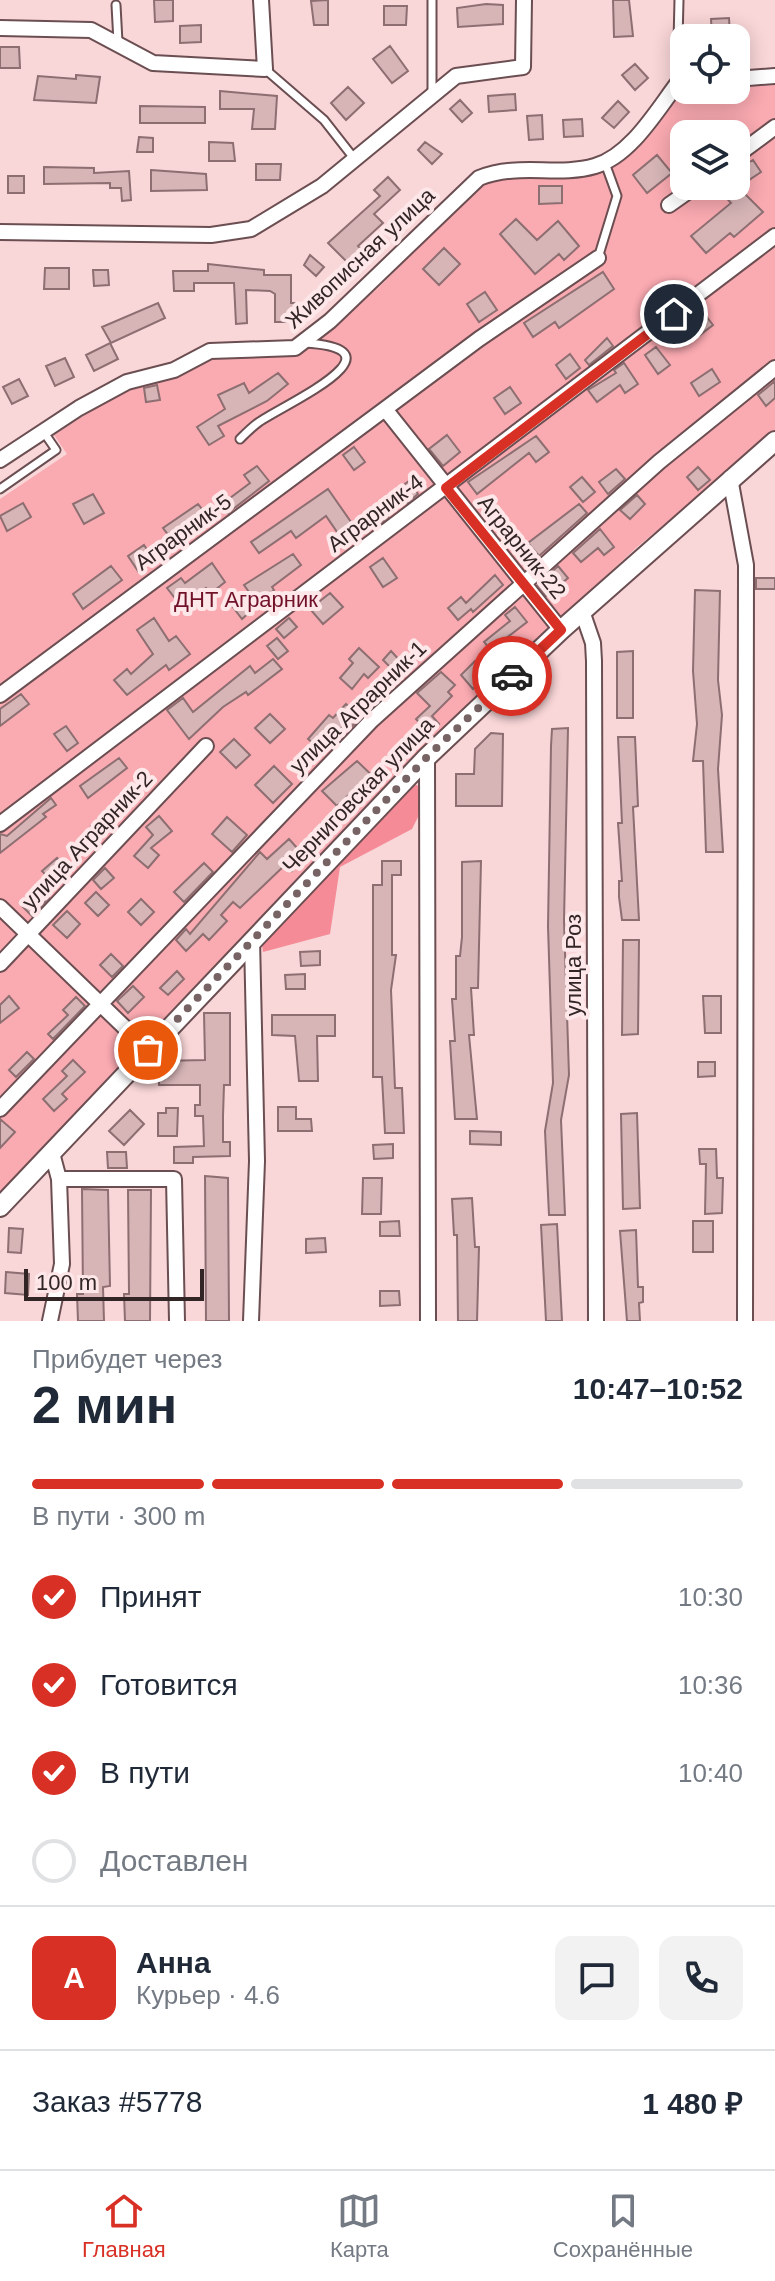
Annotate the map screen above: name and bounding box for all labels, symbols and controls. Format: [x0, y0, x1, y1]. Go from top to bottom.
map controls [670, 24, 750, 200]
button: locate [670, 24, 750, 104]
button: layers [670, 120, 750, 200]
street label: Живописная улица [280, 182, 440, 333]
pin [640, 280, 708, 348]
icon: home [652, 292, 696, 336]
street label: Аграрник-4 [322, 469, 428, 557]
street label: Аграрник-5 [130, 489, 236, 575]
street label: Аграрник-22 [473, 490, 571, 604]
park label: ДНТ Аграрник [174, 587, 318, 612]
street label: улица Аграрник-1 [285, 636, 431, 778]
courier [472, 636, 552, 716]
icon: car [490, 654, 534, 698]
street label: Черниговская улица [277, 711, 439, 878]
street label: улица Аграрник-2 [17, 766, 157, 914]
street label: улица Роз [561, 914, 586, 1016]
pin [114, 1016, 182, 1084]
icon: bag [126, 1028, 170, 1072]
scale bar [24, 1265, 204, 1301]
text: 100 m [36, 1270, 97, 1295]
text: Прибудет через [32, 1344, 222, 1374]
text: 10:47–10:52 [573, 1372, 743, 1405]
text: 2 мин [32, 1376, 177, 1434]
text: В пути · 300 m [32, 1501, 205, 1531]
icon: check [32, 1575, 76, 1619]
text: Принят [100, 1580, 202, 1613]
text: 10:30 [678, 1582, 743, 1612]
icon: check [32, 1663, 76, 1707]
text: Готовится [100, 1668, 238, 1701]
text: 10:36 [678, 1670, 743, 1700]
icon: check [32, 1751, 76, 1795]
text: В пути [100, 1756, 190, 1789]
text: 10:40 [678, 1758, 743, 1788]
text: Доставлен [100, 1844, 248, 1877]
button: chat [555, 1936, 639, 2020]
button: phone [659, 1936, 743, 2020]
text: Анна [136, 1946, 211, 1979]
text: А [63, 1961, 85, 1994]
text: Курьер · 4.6 [136, 1980, 280, 2010]
text: Заказ #5778 [32, 2085, 202, 2118]
text: 1 480 ₽ [642, 2087, 743, 2120]
tab: Главная [82, 2189, 166, 2263]
tab: Карта [330, 2189, 389, 2263]
tab: Сохранённые [553, 2189, 693, 2263]

